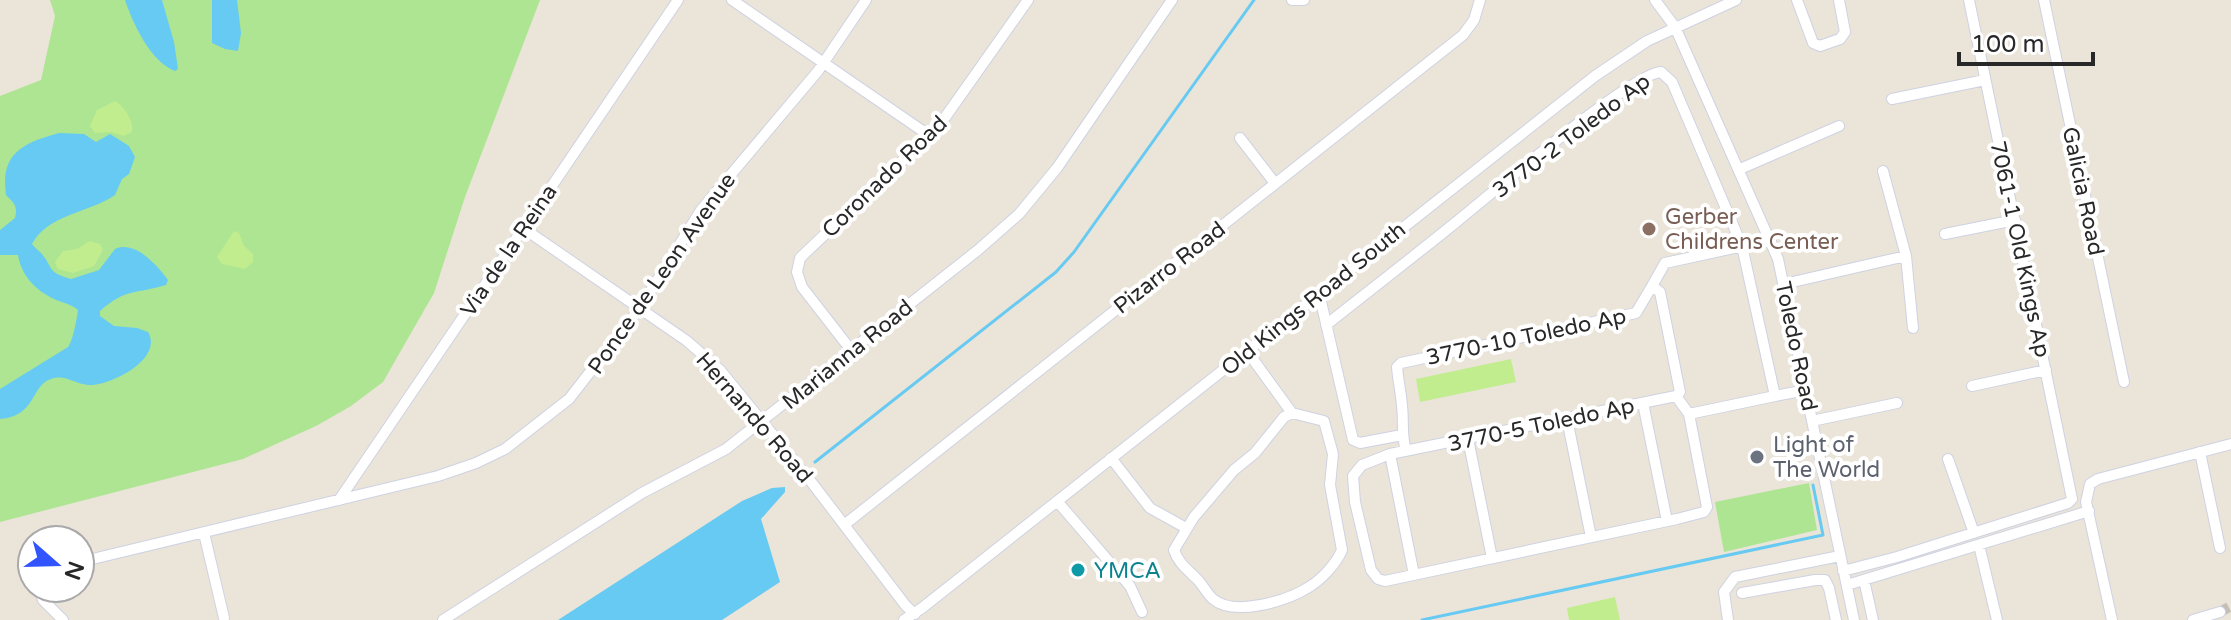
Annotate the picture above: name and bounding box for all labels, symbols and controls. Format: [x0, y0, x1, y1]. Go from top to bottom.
scale bar [1959, 16, 2093, 66]
text: 100 m [1971, 30, 2045, 59]
street label: 3770-2 Toledo Ap [1488, 68, 1655, 203]
street label: Coronado Road [817, 110, 953, 243]
street label: Galicia Road [2057, 125, 2109, 258]
street label: 7061-1 Old Kings Ap [1984, 139, 2056, 360]
street label: Ponce de Leon Avenue [582, 168, 741, 379]
street label: Via de la Reina [455, 180, 563, 321]
place label: Gerber Childrens Center [1665, 204, 1839, 255]
street label: Pizarro Road [1109, 216, 1231, 319]
street label: Old Kings Road South [1216, 216, 1411, 381]
marker: Gerber Childrens Center [1640, 220, 1658, 238]
street label: Toledo Road [1770, 279, 1822, 413]
street label: Marianna Road [777, 294, 918, 415]
street label: 3770-10 Toledo Ap [1424, 303, 1629, 371]
street label: Hernando Road [690, 347, 818, 488]
street label: 3770-5 Toledo Ap [1445, 392, 1637, 457]
place label: Light of The World [1773, 432, 1880, 483]
marker: Light of The World [1748, 448, 1766, 466]
north arrow [16, 524, 96, 604]
text: N [59, 558, 89, 583]
place label: YMCA [1094, 558, 1161, 584]
marker: YMCA [1069, 561, 1087, 579]

